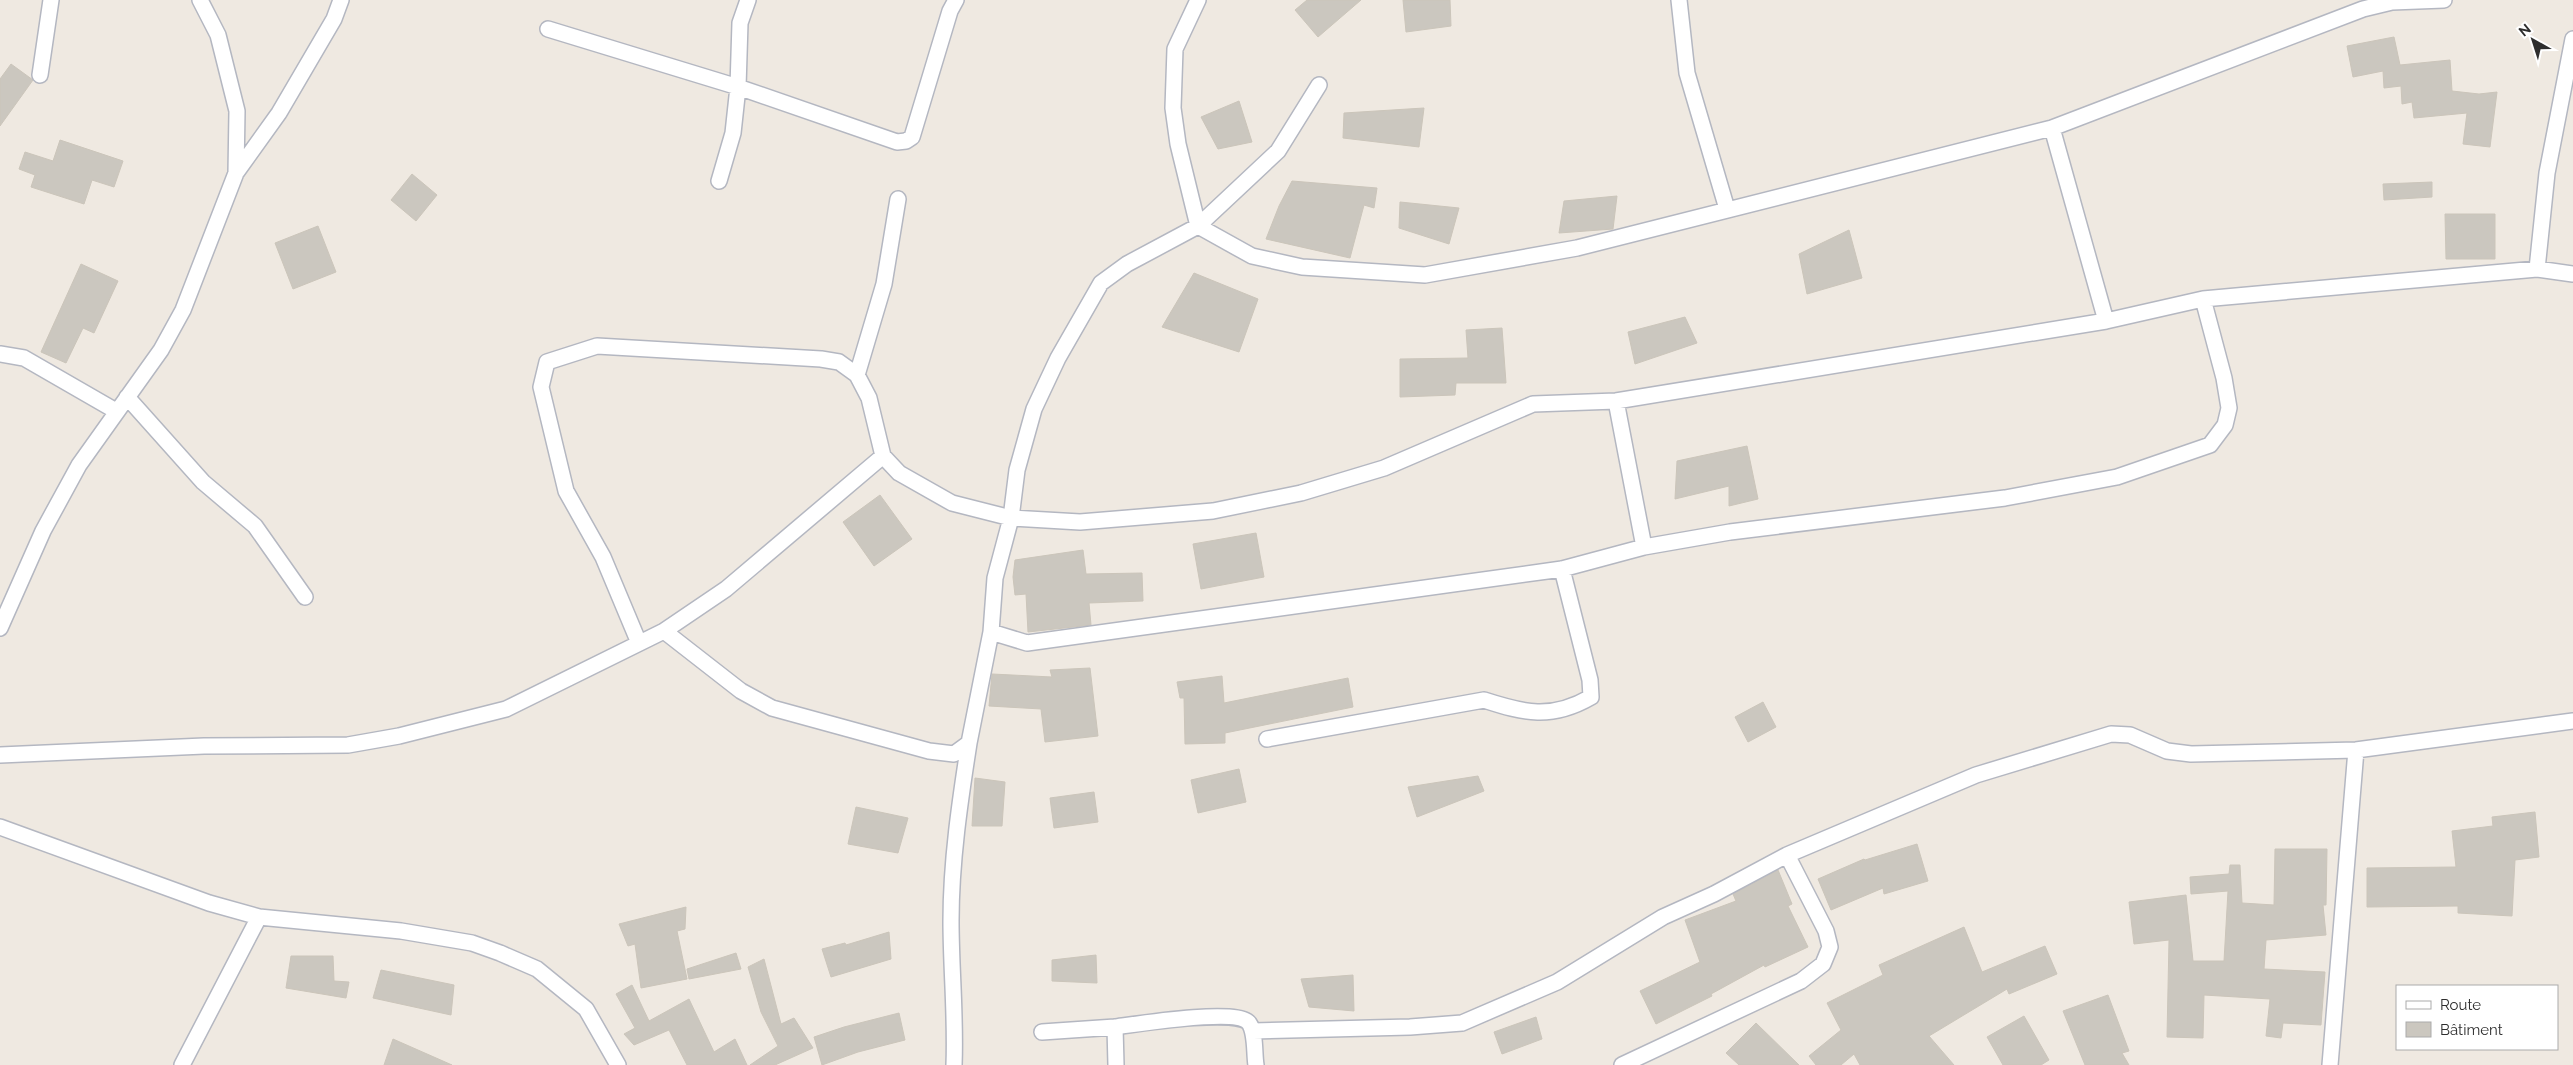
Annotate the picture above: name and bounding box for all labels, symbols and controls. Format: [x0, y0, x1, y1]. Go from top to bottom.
north arrow [2508, 15, 2558, 65]
text: N [2516, 20, 2534, 39]
legend [2396, 985, 2558, 1050]
text: Route [2440, 996, 2481, 1014]
text: Bâtiment [2440, 1021, 2503, 1039]

